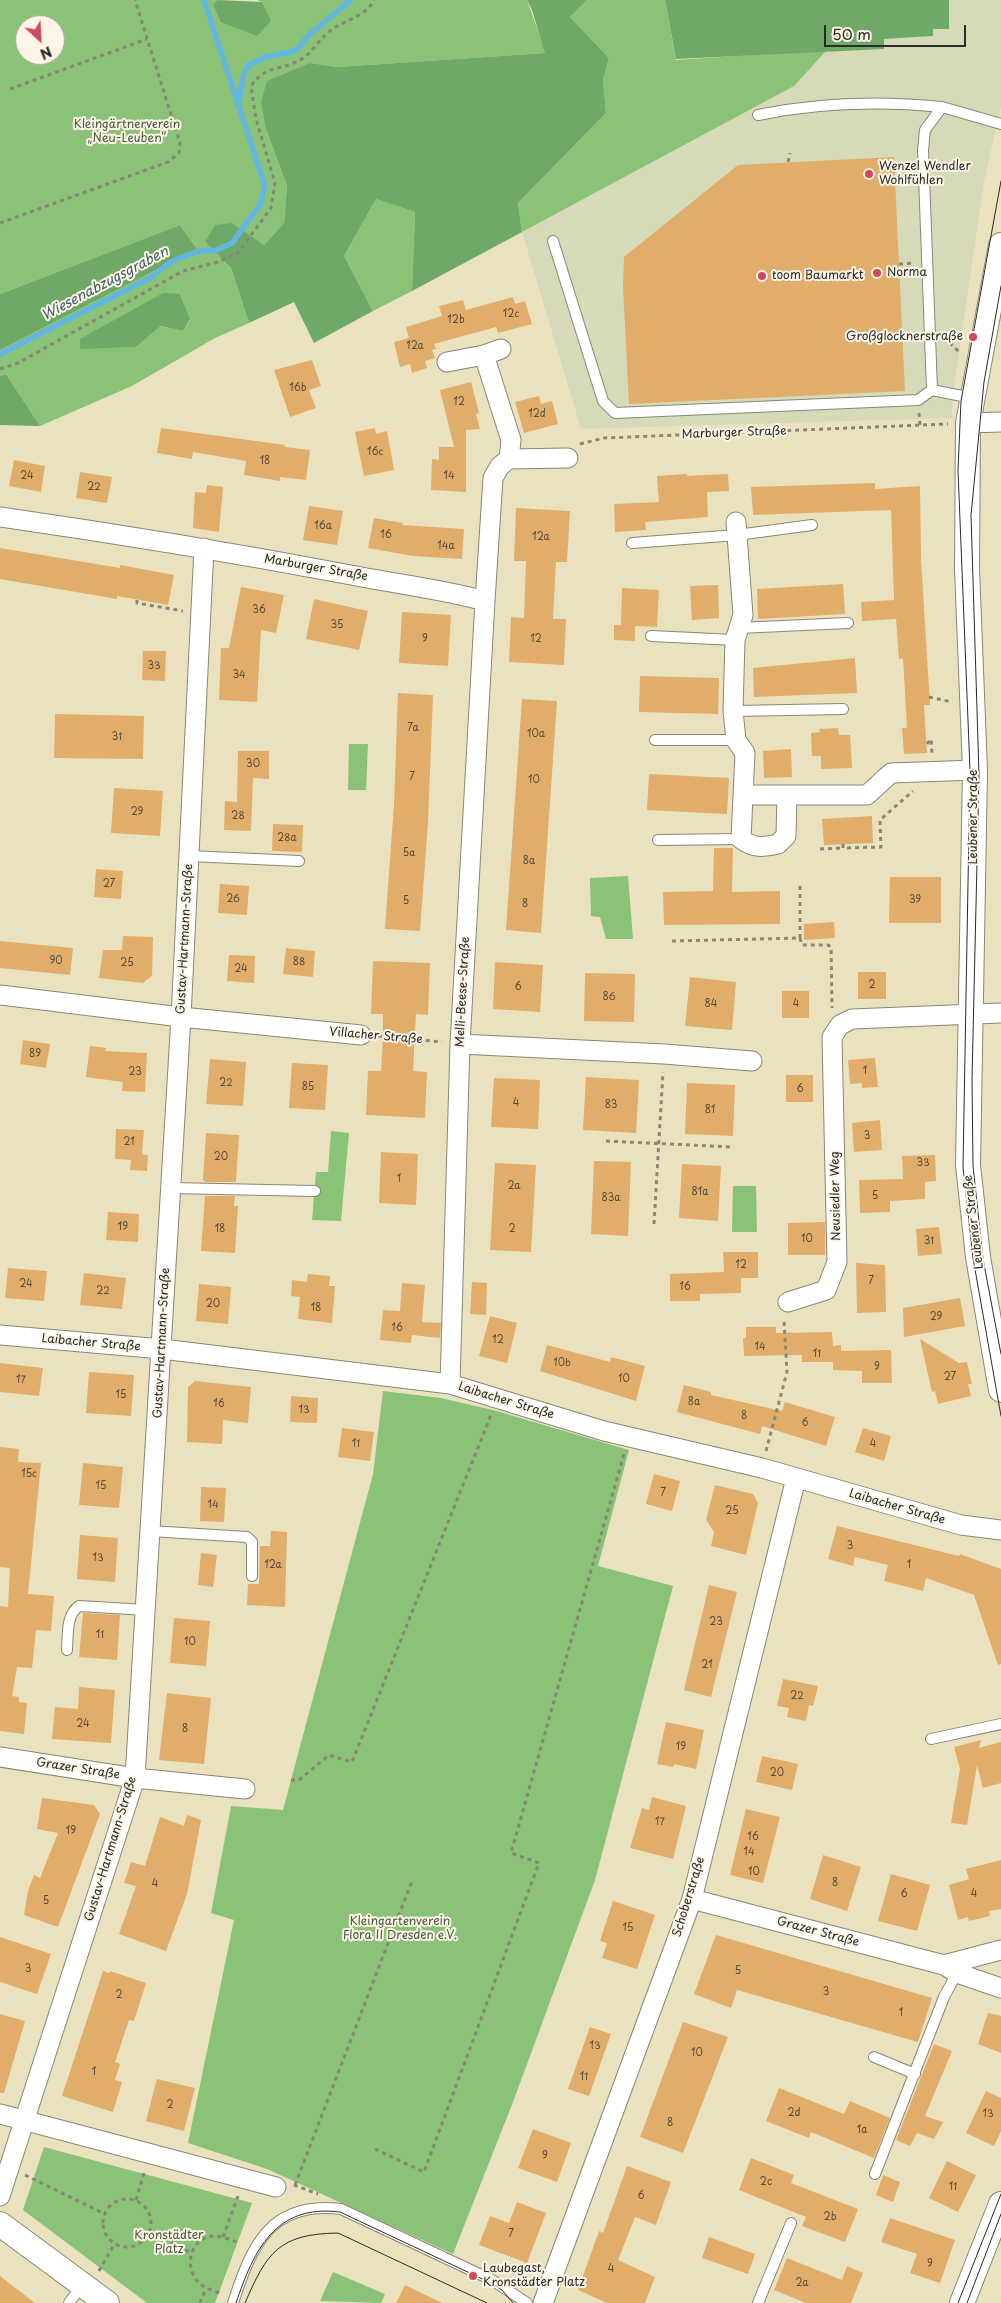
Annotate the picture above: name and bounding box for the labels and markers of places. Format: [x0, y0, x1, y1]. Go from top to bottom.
place label: Wenzel Wendler Wohlfühlen [879, 160, 971, 188]
marker: Wenzel Wendler Wohlfühlen [863, 168, 875, 180]
place label: Norma [887, 266, 927, 280]
marker: Norma [871, 267, 883, 279]
place label: toom Baumarkt [772, 269, 864, 283]
marker: toom Baumarkt [756, 270, 768, 282]
place label: Großglocknerstraße [846, 330, 963, 344]
marker: Großglocknerstraße [967, 331, 979, 343]
place label: Laubegast, Kronstädter Platz [483, 2262, 585, 2290]
marker: Laubegast, Kronstädter Platz [467, 2270, 479, 2282]

